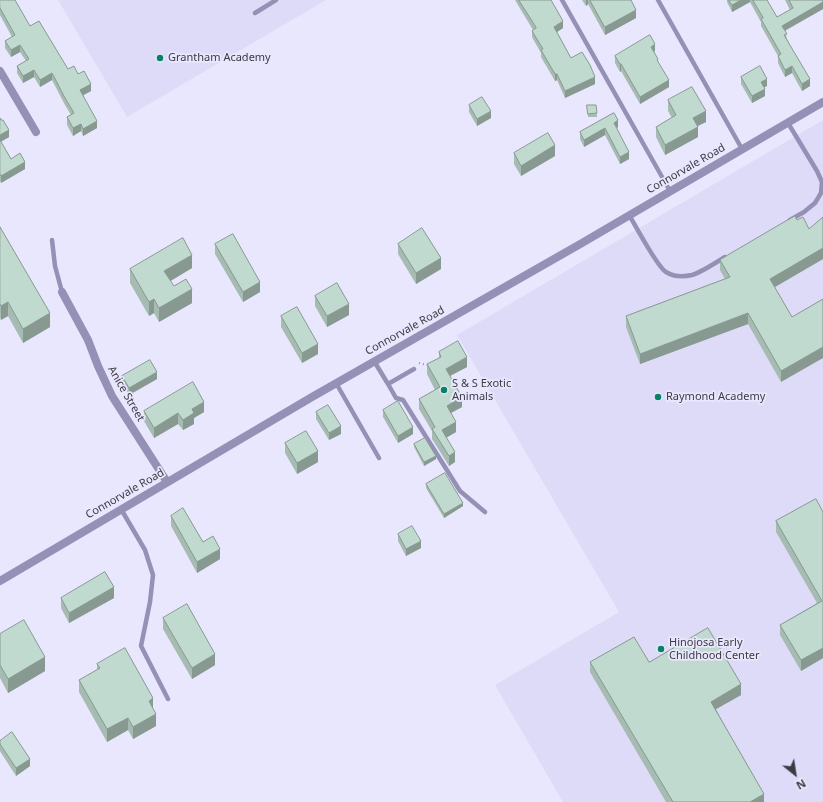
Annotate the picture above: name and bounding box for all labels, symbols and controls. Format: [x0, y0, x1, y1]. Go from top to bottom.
place label: Grantham Academy [168, 51, 271, 65]
marker: Grantham Academy [155, 53, 165, 63]
street label: Connorvale Road [644, 141, 728, 197]
street label: Connorvale Road [363, 304, 447, 358]
street label: Anice Street [105, 364, 147, 424]
place label: S & S Exotic Animals [452, 377, 511, 403]
marker: S & S Exotic Animals [439, 385, 449, 395]
place label: Raymond Academy [666, 390, 765, 404]
marker: Raymond Academy [653, 392, 663, 402]
street label: Connorvale Road [83, 466, 167, 522]
place label: Hinojosa Early Childhood Center [669, 636, 760, 662]
marker: Hinojosa Early Childhood Center [656, 644, 666, 654]
north arrow [775, 754, 815, 794]
text: N [794, 776, 809, 794]

